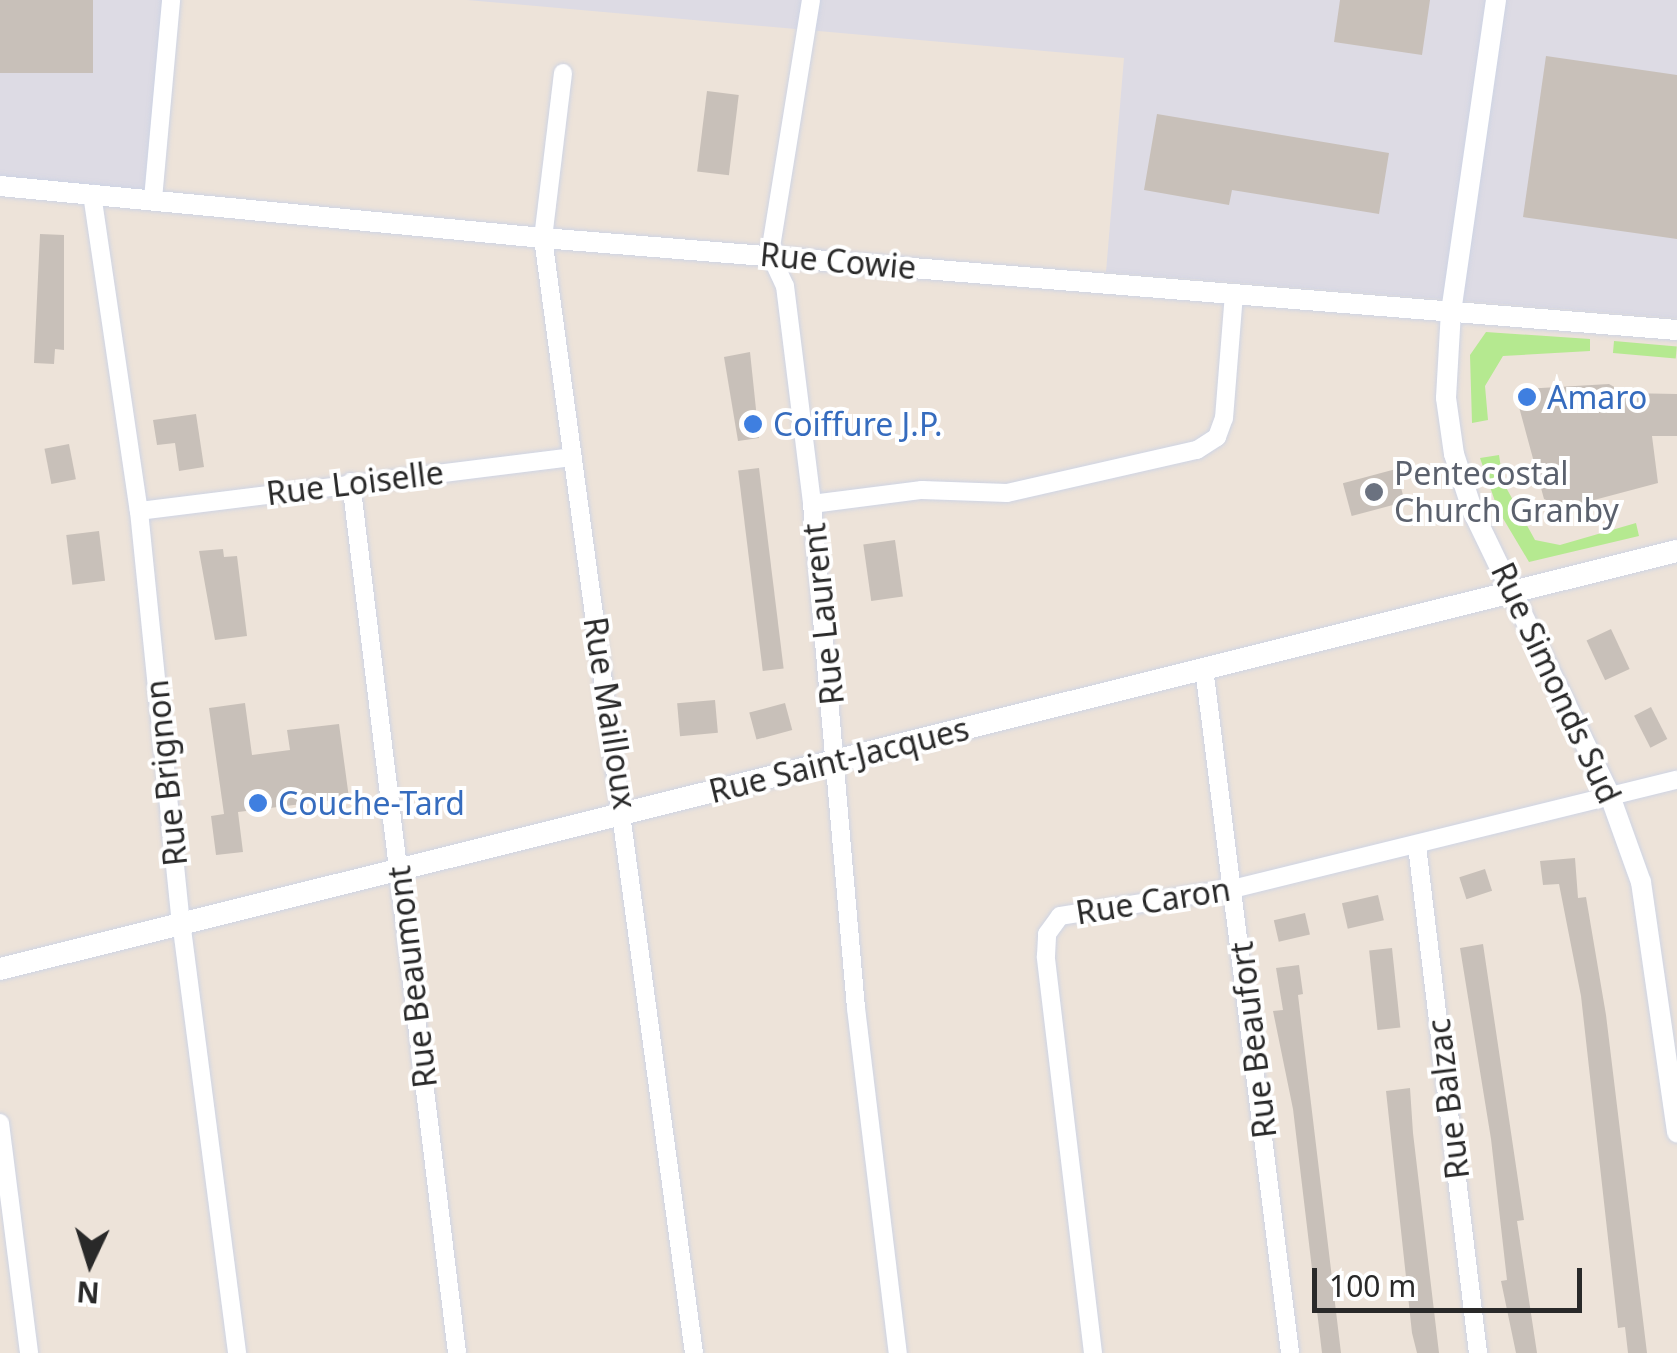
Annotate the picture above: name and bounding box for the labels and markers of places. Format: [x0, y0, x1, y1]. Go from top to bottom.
place label: Amaro [1547, 378, 1647, 416]
marker: Amaro [1516, 386, 1538, 408]
place label: Coiffure J.P. [773, 405, 943, 443]
marker: Coiffure J.P. [742, 413, 764, 435]
place label: Pentecostal Church Granby [1394, 455, 1619, 530]
marker: Pentecostal Church Granby [1363, 481, 1385, 503]
place label: Couche-Tard [278, 784, 465, 822]
marker: Couche-Tard [247, 792, 269, 814]

